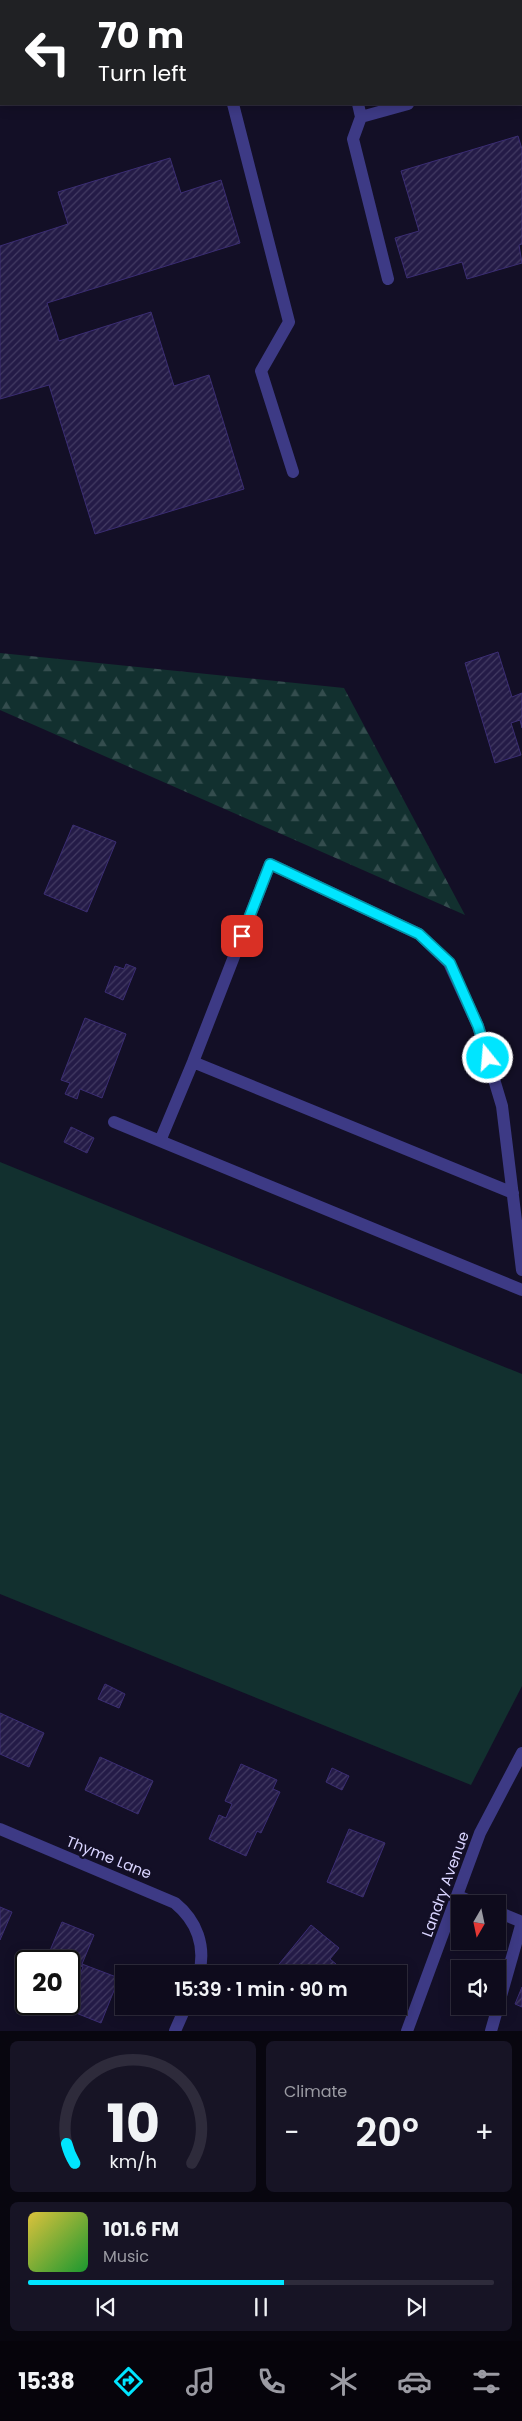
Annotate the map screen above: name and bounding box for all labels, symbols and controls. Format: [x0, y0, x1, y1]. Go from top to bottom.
text: 70 m [98, 11, 184, 60]
icon: left [15, 20, 80, 85]
text: Turn left [98, 58, 186, 89]
pin [221, 915, 263, 957]
icon: arrive [228, 922, 256, 950]
position arrow [461, 1031, 513, 1083]
street label: Landry Avenue [416, 1828, 474, 1940]
street label: Thyme Lane [63, 1830, 155, 1884]
north arrow [451, 1895, 506, 1950]
map controls [451, 1895, 506, 2015]
speed limit sign: 20 [15, 1950, 80, 2015]
button: sound [451, 1960, 506, 2015]
text: 15:39 · 1 min · 90 m [174, 1976, 348, 2003]
text: Climate [284, 2080, 347, 2103]
text: 10 [106, 2087, 160, 2160]
text: 20° [356, 2106, 419, 2159]
text: − [284, 2113, 299, 2152]
text: + [475, 2113, 494, 2152]
text: km/h [109, 2149, 157, 2174]
text: 101.6 FM [103, 2216, 179, 2243]
text: Music [103, 2245, 149, 2268]
icon: previous [92, 2293, 120, 2321]
icon: pause [247, 2293, 275, 2321]
icon: next [402, 2293, 430, 2321]
icon: directions [111, 2364, 146, 2399]
icon: music [183, 2364, 218, 2399]
icon: phone [254, 2364, 289, 2399]
icon: climate [326, 2364, 361, 2399]
icon: car [397, 2364, 432, 2399]
icon: filters [469, 2364, 504, 2399]
text: 15:38 [18, 2366, 75, 2397]

